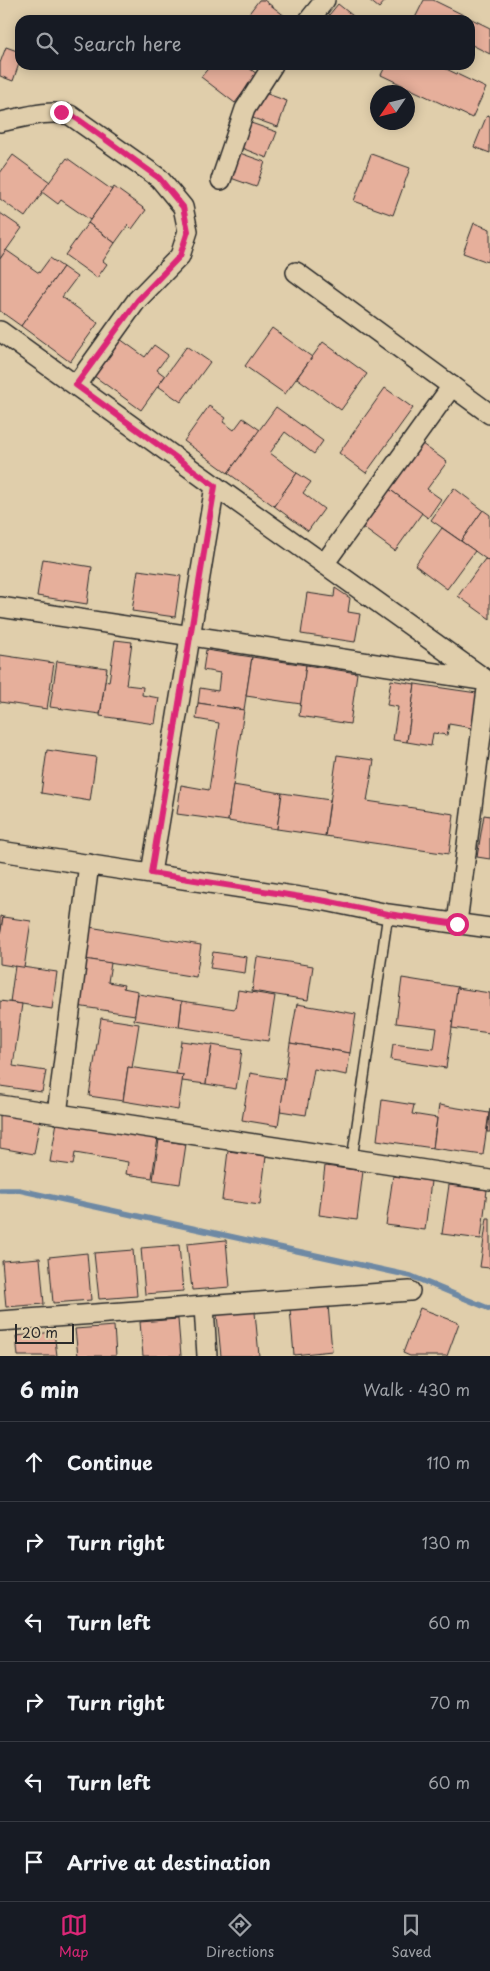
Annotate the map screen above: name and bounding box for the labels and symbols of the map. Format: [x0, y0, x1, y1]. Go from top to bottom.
north arrow [370, 85, 415, 130]
route end [50, 101, 73, 124]
route start [446, 913, 469, 936]
scale bar [15, 1321, 74, 1344]

